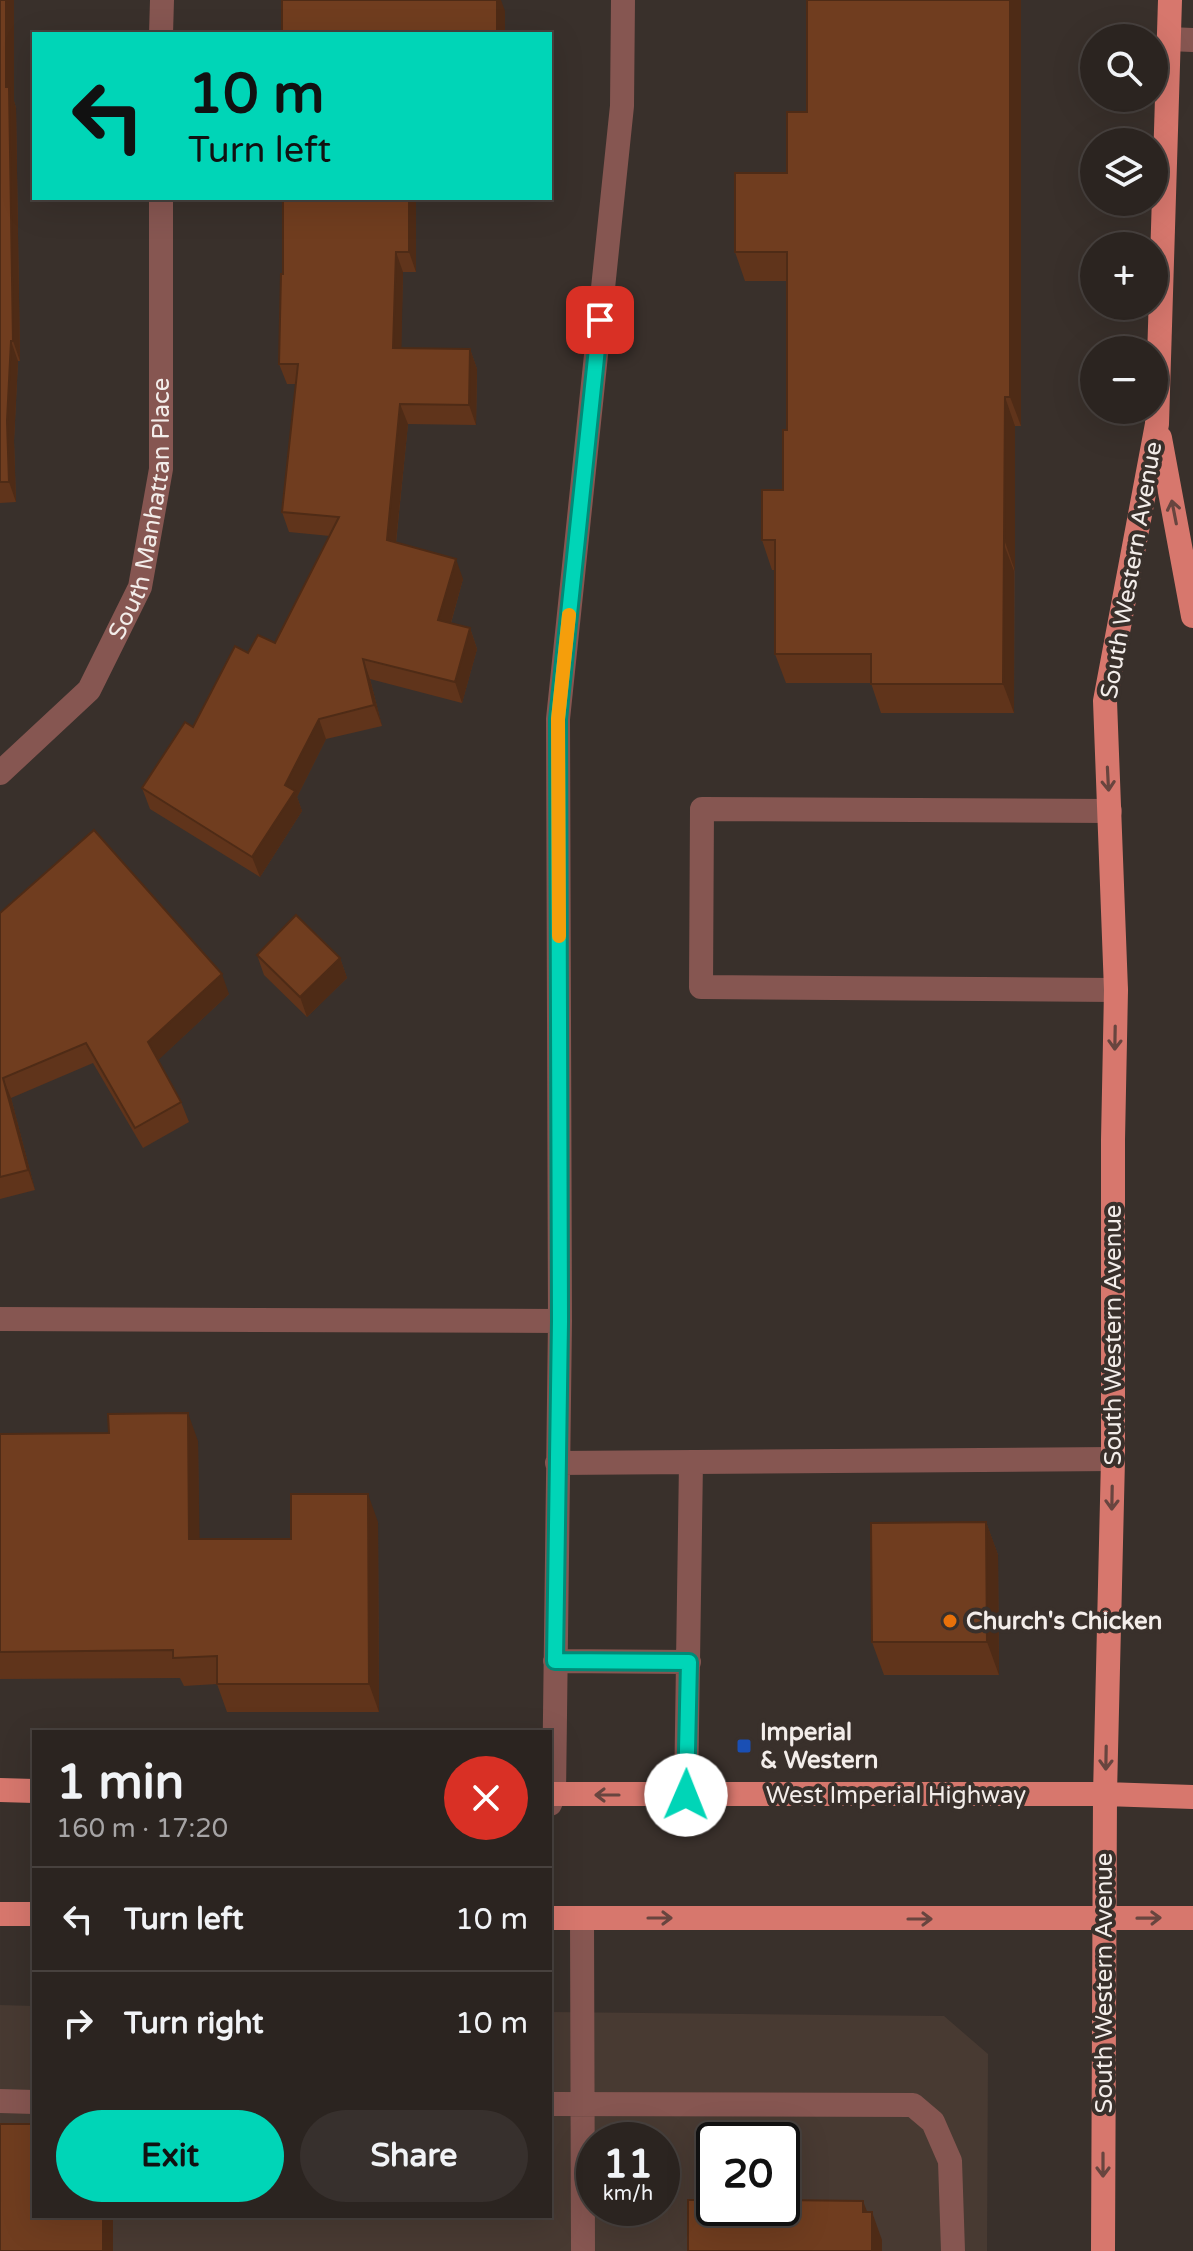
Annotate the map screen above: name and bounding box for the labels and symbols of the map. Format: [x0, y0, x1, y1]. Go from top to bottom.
pin [566, 286, 634, 354]
street label: South Manhattan Place [102, 378, 176, 644]
street label: South Western Avenue [1095, 439, 1168, 701]
one-way arrow [1165, 500, 1180, 525]
one-way arrow [1101, 765, 1116, 791]
one-way arrow [1107, 1024, 1123, 1051]
street label: South Western Avenue [1099, 1205, 1128, 1465]
one-way arrow [1105, 1484, 1120, 1511]
place label: Church's Chicken [966, 1607, 1162, 1636]
marker: Church's Chicken [941, 1612, 959, 1630]
place label: Imperial & Western [760, 1718, 878, 1775]
marker: Imperial & Western [735, 1737, 753, 1755]
one-way arrow [1099, 1744, 1114, 1771]
position arrow [644, 1753, 728, 1837]
street label: West Imperial Highway [766, 1781, 1026, 1810]
one-way arrow [594, 1787, 621, 1802]
street label: South Western Avenue [1090, 1853, 1119, 2113]
one-way arrow [646, 1910, 673, 1926]
one-way arrow [1135, 1910, 1162, 1926]
one-way arrow [906, 1911, 933, 1927]
speed limit sign: 20 [696, 2122, 800, 2226]
one-way arrow [1096, 2151, 1111, 2178]

